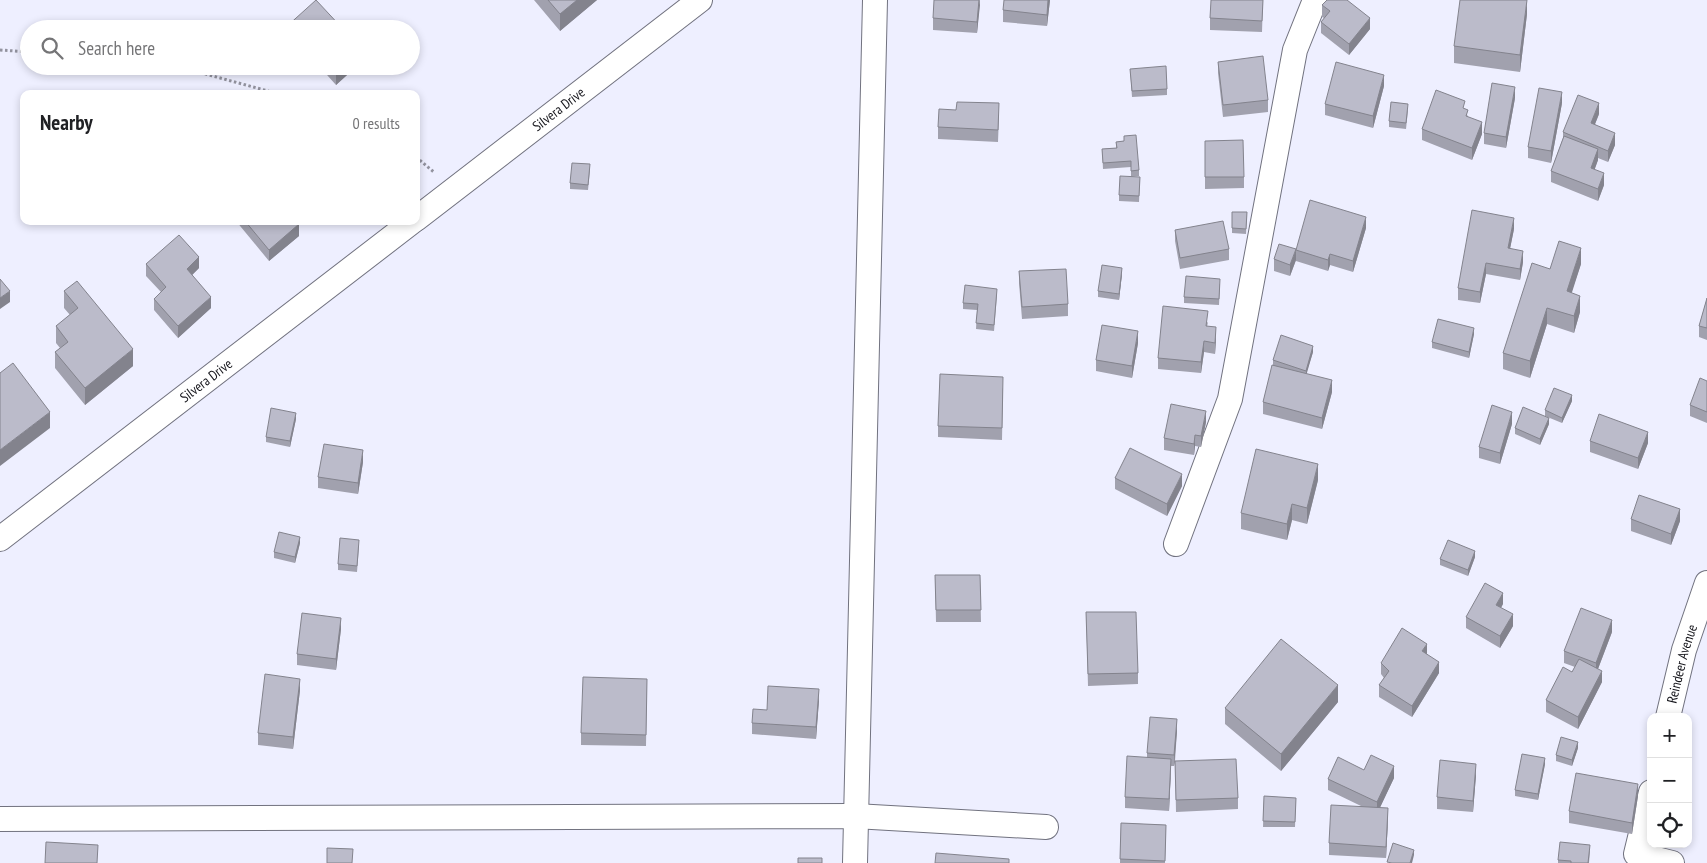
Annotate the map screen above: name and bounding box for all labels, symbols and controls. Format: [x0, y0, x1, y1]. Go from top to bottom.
search box [20, 20, 420, 75]
icon: search [38, 34, 66, 62]
text: Search here [78, 36, 155, 60]
street label: Silvera Drive [529, 83, 589, 135]
text: Nearby [40, 109, 93, 136]
text: 0 results [353, 113, 400, 133]
street label: Silvera Drive [176, 354, 236, 406]
street label: Reindeer Avenue [1663, 622, 1701, 705]
map controls [1647, 713, 1692, 848]
button: + [1647, 713, 1692, 758]
button: − [1647, 758, 1692, 803]
button: locate [1647, 803, 1692, 848]

